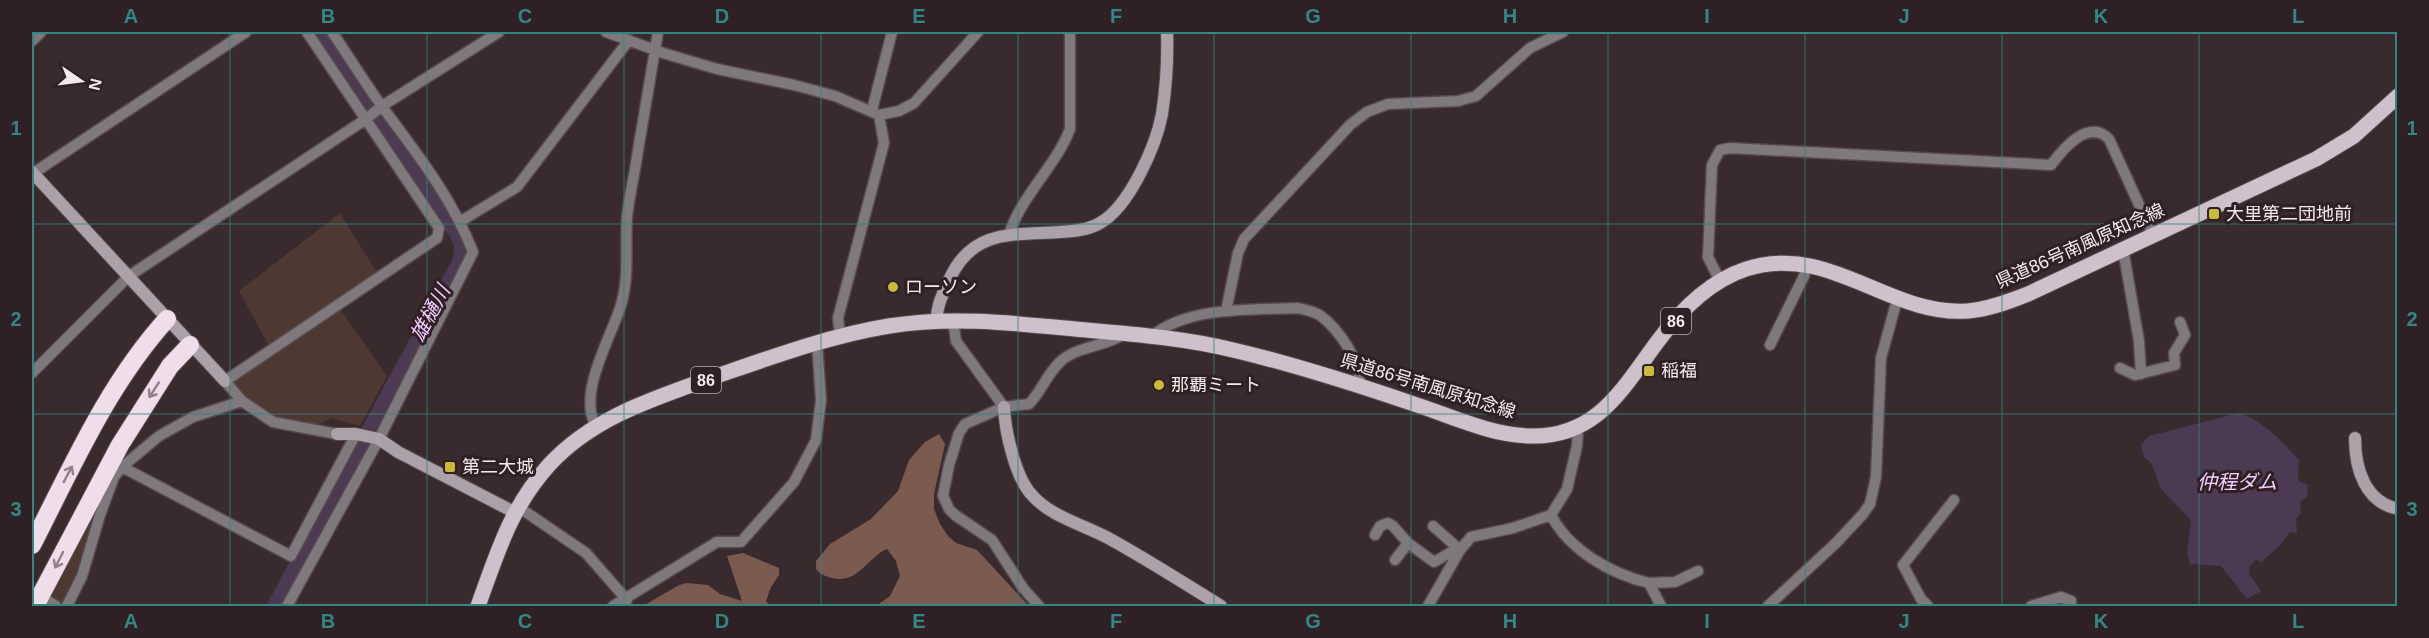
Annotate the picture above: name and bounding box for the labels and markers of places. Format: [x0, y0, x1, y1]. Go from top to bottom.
place label: 大里第二団地前 [2226, 204, 2352, 224]
marker: 大里第二団地前 [2207, 207, 2221, 221]
place label: ローソン [905, 277, 977, 297]
marker: ローソン [886, 280, 900, 294]
place label: 稲福 [1661, 361, 1697, 381]
marker: 稲福 [1642, 364, 1656, 378]
place label: 那覇ミート [1171, 375, 1261, 395]
marker: 那覇ミート [1152, 378, 1166, 392]
place label: 第二大城 [462, 457, 534, 477]
marker: 第二大城 [443, 460, 457, 474]

